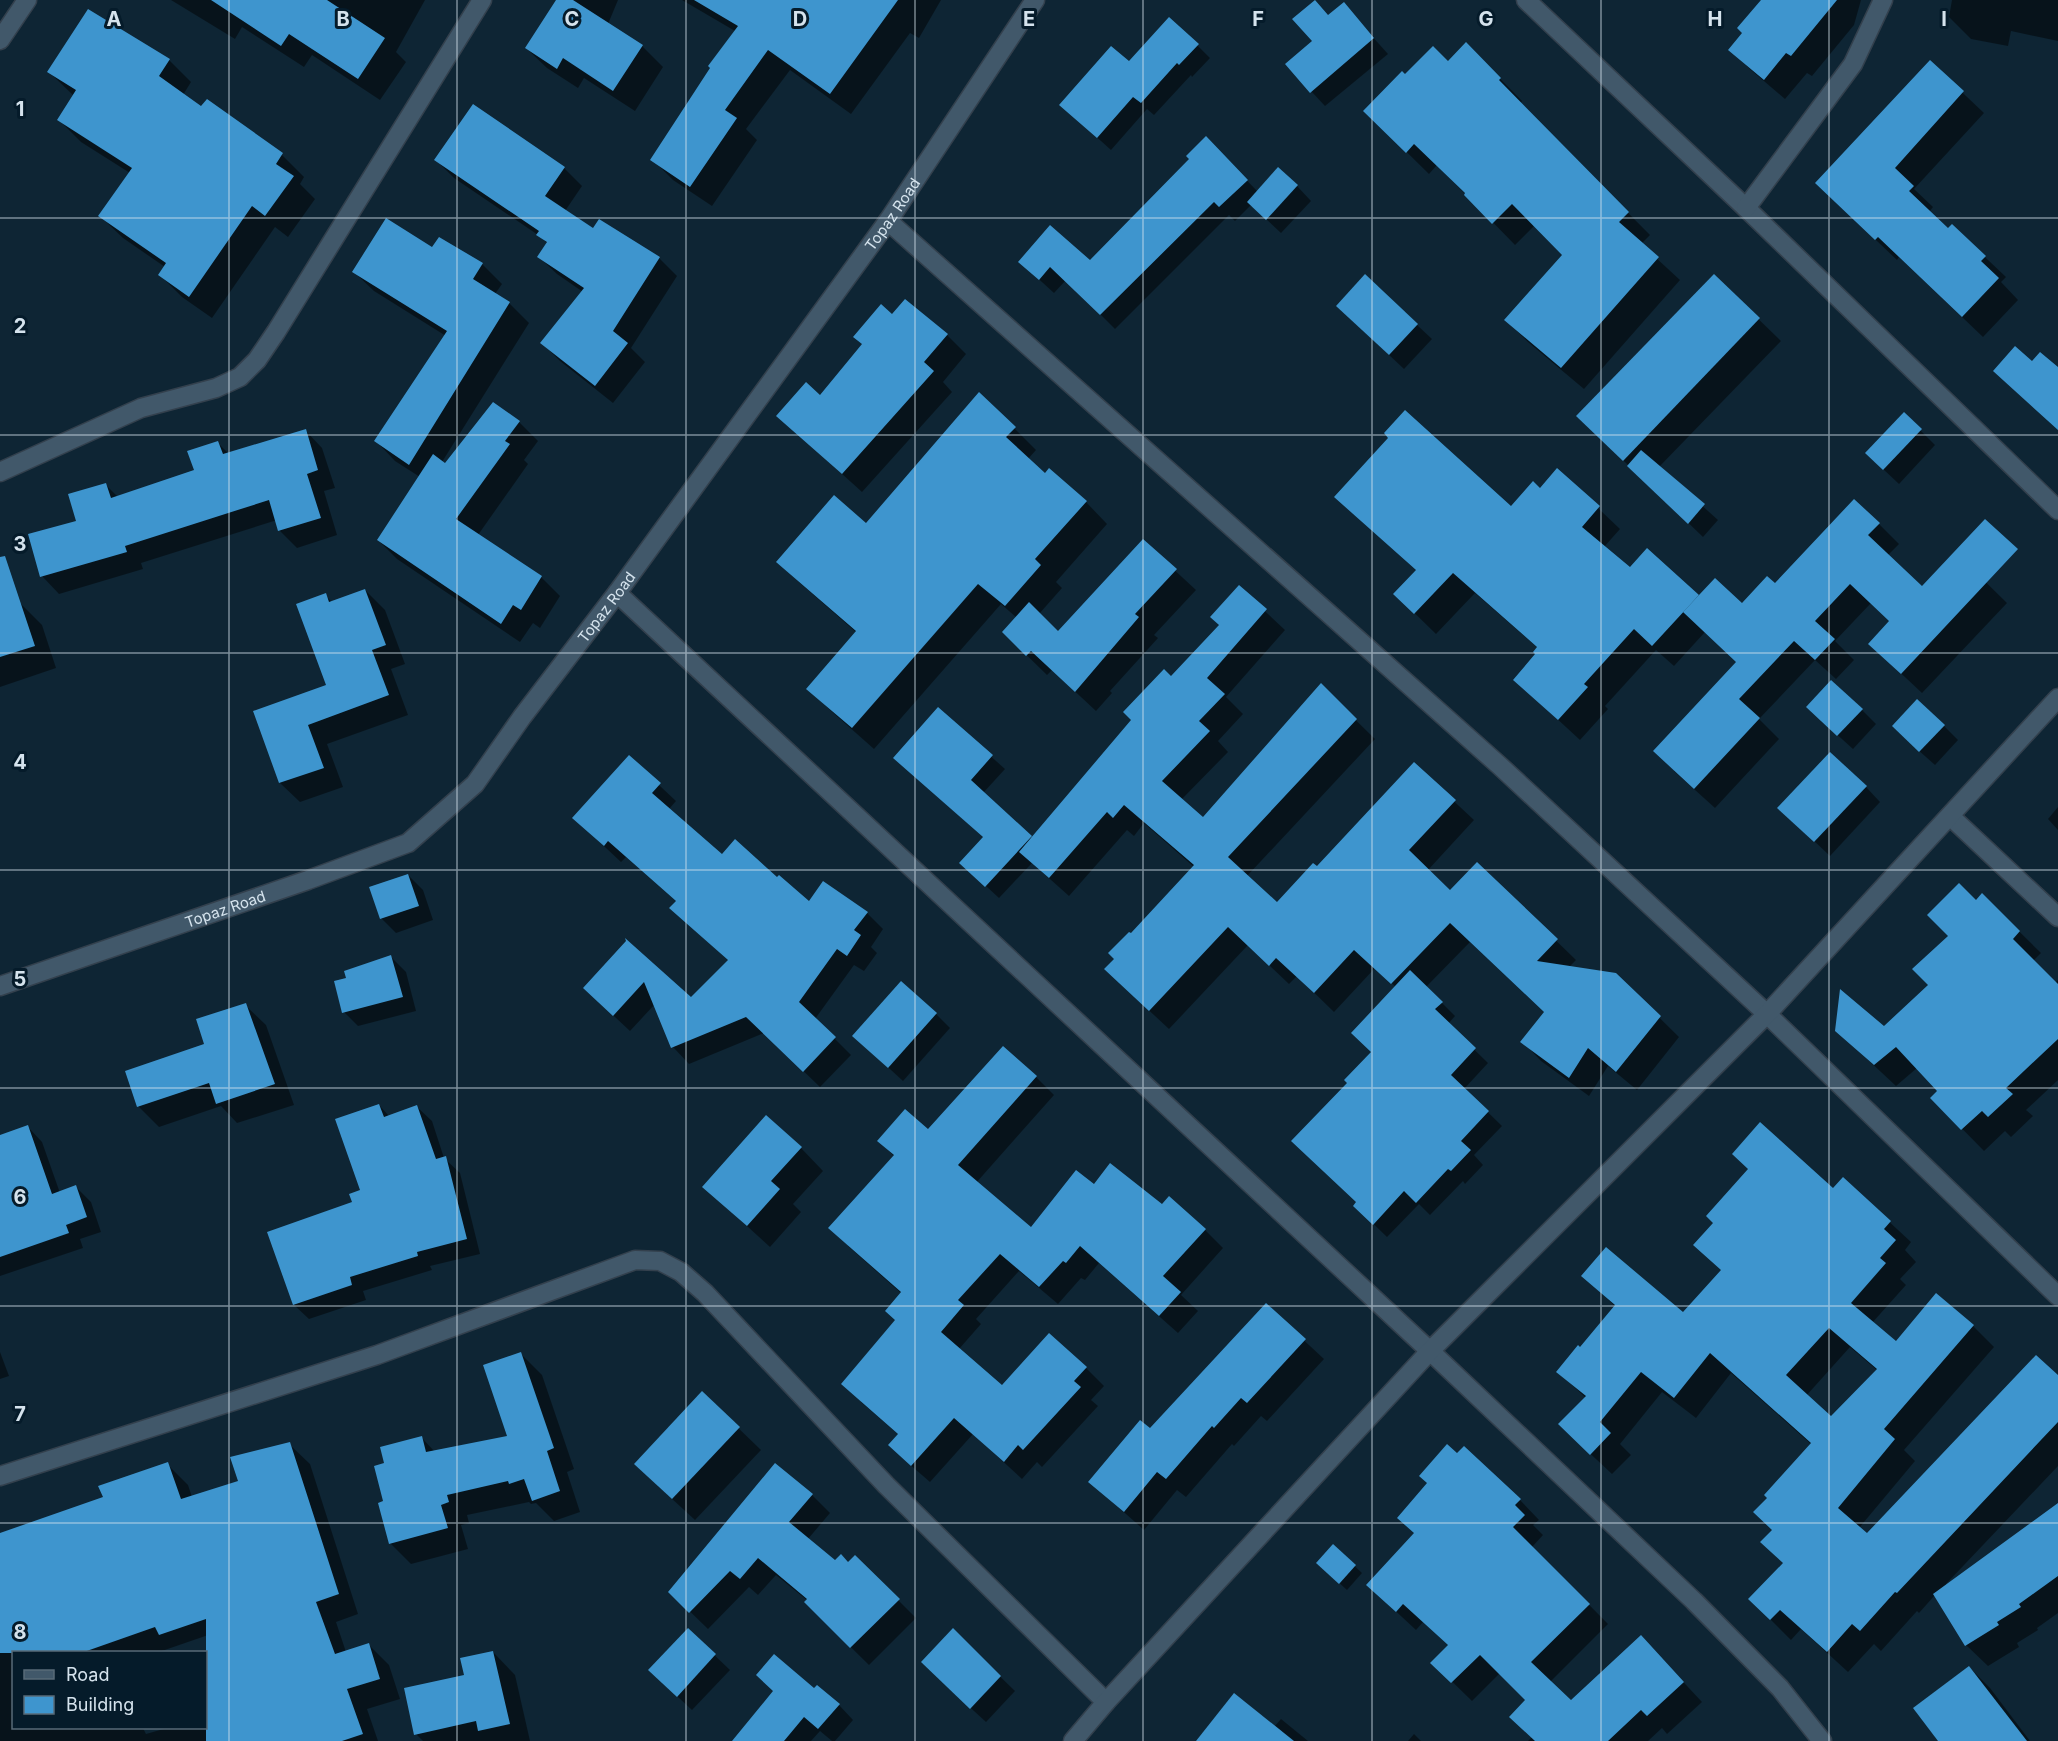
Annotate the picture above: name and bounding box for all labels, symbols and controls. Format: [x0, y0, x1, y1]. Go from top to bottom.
text: A [107, 7, 122, 31]
text: B [336, 7, 350, 31]
text: C [565, 7, 579, 31]
text: D [793, 7, 807, 31]
text: E [1023, 7, 1035, 31]
text: F [1252, 7, 1264, 31]
text: G [1478, 7, 1494, 31]
text: H [1708, 7, 1722, 31]
text: I [1941, 7, 1947, 31]
text: 1 [16, 97, 24, 121]
street label: Topaz Road [860, 174, 924, 254]
text: 2 [14, 314, 26, 338]
text: 3 [14, 532, 26, 556]
street label: Topaz Road [573, 568, 639, 646]
text: 4 [13, 750, 27, 774]
street label: Topaz Road [182, 886, 268, 931]
text: 5 [14, 967, 26, 991]
text: 6 [14, 1185, 27, 1209]
text: 7 [14, 1402, 26, 1426]
text: 8 [13, 1620, 27, 1644]
legend [12, 1651, 207, 1729]
text: Road [66, 1664, 109, 1685]
text: Building [66, 1694, 134, 1715]

